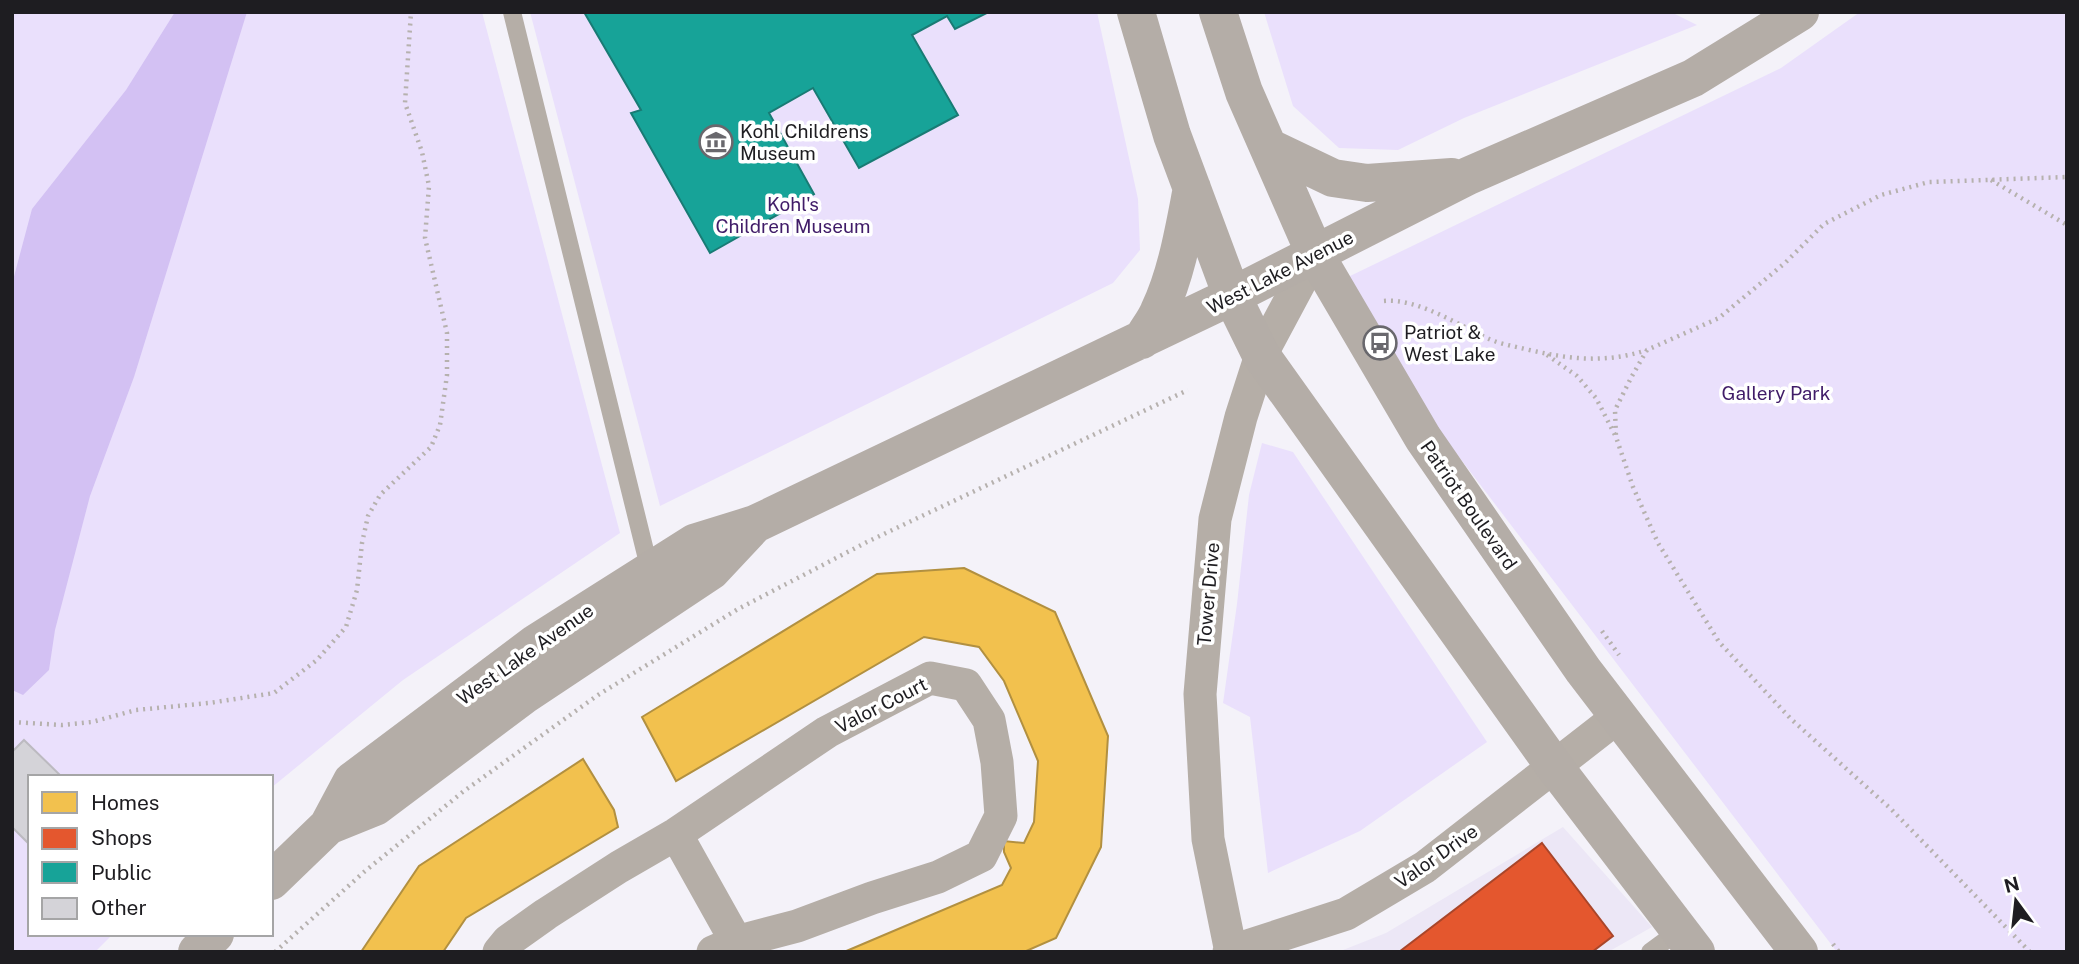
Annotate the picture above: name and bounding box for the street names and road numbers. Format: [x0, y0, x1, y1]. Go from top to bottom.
street label: West Lake Avenue [1203, 226, 1357, 318]
street label: Patriot Boulevard [1416, 436, 1522, 574]
street label: Tower Drive [1193, 541, 1223, 647]
street label: West Lake Avenue [453, 599, 597, 709]
street label: Valor Court [831, 672, 931, 738]
street label: Valor Drive [1390, 819, 1482, 893]

